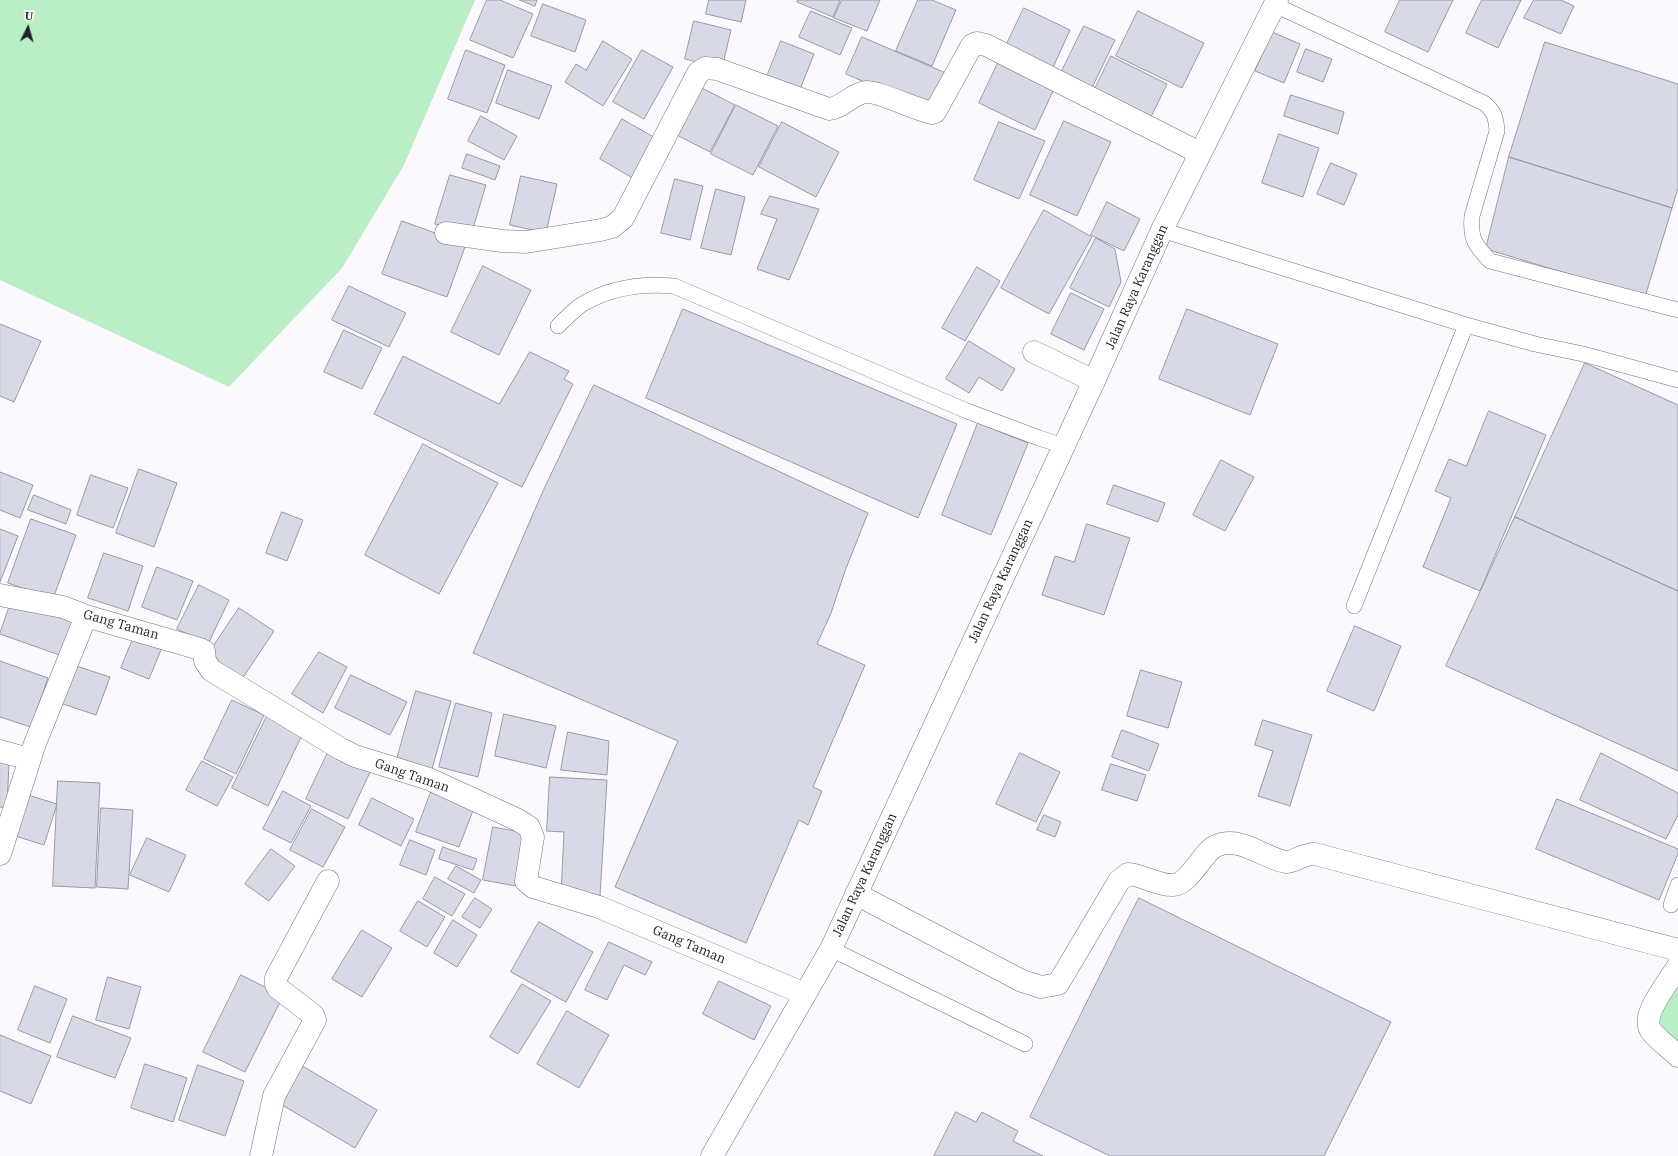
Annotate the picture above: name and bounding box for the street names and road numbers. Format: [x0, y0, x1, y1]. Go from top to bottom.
street label: Jalan Raya Karanggan [1102, 222, 1172, 352]
street label: Jalan Raya Karanggan [965, 517, 1037, 645]
street label: Gang Taman [81, 607, 161, 643]
street label: Gang Taman [373, 756, 451, 796]
street label: Jalan Raya Karanggan [829, 811, 901, 939]
street label: Gang Taman [650, 923, 728, 967]

